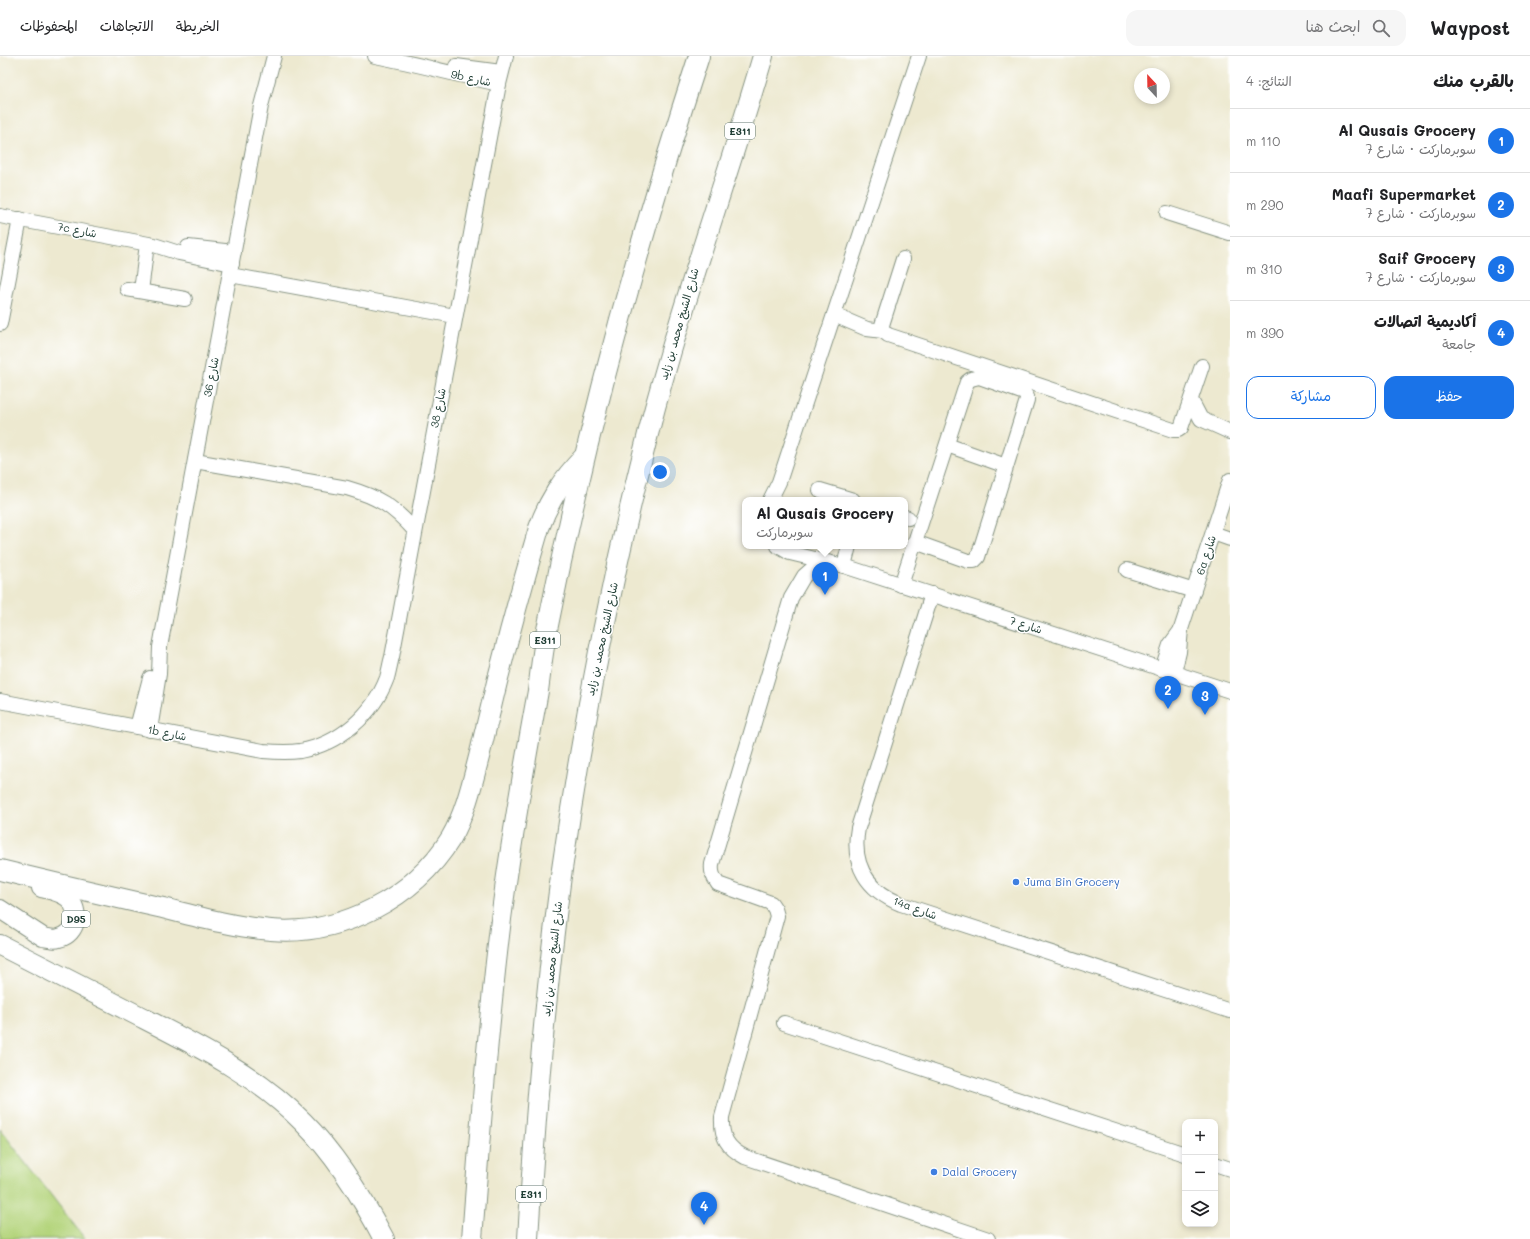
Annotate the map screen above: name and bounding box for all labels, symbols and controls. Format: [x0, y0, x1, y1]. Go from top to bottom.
search box [1126, 10, 1406, 46]
text: Waypost [1430, 15, 1510, 40]
text: المحفوظات [20, 16, 78, 35]
text: الاتجاهات [100, 16, 154, 35]
text: الخريطة [176, 16, 219, 35]
text: ابحث هنا [1305, 16, 1360, 36]
icon: search [1370, 17, 1392, 39]
street label: 9b شارع [449, 66, 493, 91]
north arrow [1134, 68, 1170, 104]
text: بالقرب منك [1433, 69, 1514, 91]
text: النتائج: 4 [1246, 72, 1292, 89]
text: Al Qusais Grocery [1338, 120, 1476, 140]
road number: E311 [725, 123, 755, 139]
text: 110 m [1246, 132, 1280, 149]
text: 1 [1498, 132, 1504, 149]
text: سوبرماركت · شارع 7 [1365, 140, 1476, 157]
text: Maafi Supermarket [1332, 184, 1476, 204]
text: 290 m [1246, 196, 1284, 213]
text: 2 [1497, 196, 1505, 213]
text: سوبرماركت · شارع 7 [1365, 204, 1476, 221]
street label: 7c شارع [56, 218, 98, 243]
text: Saif Grocery [1378, 248, 1476, 268]
text: 310 m [1246, 260, 1282, 277]
text: 3 [1497, 260, 1505, 277]
street label: شارع الشيخ محمد بن زايد [655, 266, 704, 382]
text: سوبرماركت · شارع 7 [1365, 268, 1476, 285]
text: أكاديمية اتصالات [1374, 311, 1476, 331]
text: 390 m [1246, 324, 1284, 341]
text: 4 [1497, 324, 1505, 341]
text: جامعة [1442, 335, 1476, 352]
street label: شارع 36 [199, 356, 224, 399]
button: مشاركة [1246, 376, 1376, 419]
button: حفظ [1384, 376, 1514, 419]
street label: شارع 38 [426, 387, 451, 430]
your location [650, 462, 670, 482]
popup [742, 497, 908, 549]
text: Al Qusais Grocery [756, 503, 894, 523]
text: سوبرماركت [756, 523, 813, 540]
street label: 6a شارع [1192, 533, 1221, 577]
pin: 1 [812, 562, 838, 595]
street label: شارع الشيخ محمد بن زايد [582, 581, 623, 698]
street label: شارع 7 [1007, 612, 1044, 639]
road number: E311 [530, 632, 560, 648]
pin: 2 [1155, 676, 1181, 709]
pin: 3 [1192, 682, 1218, 715]
street label: 1b شارع [146, 721, 188, 746]
place label: Juma Bin Grocery [1024, 874, 1120, 889]
marker: Juma Bin Grocery [1011, 877, 1021, 887]
street label: 14a شارع [891, 893, 939, 924]
street label: شارع الشيخ محمد بن زايد [538, 900, 567, 1018]
road number: D95 [62, 911, 90, 927]
map controls [1182, 1119, 1218, 1227]
button: + [1182, 1119, 1218, 1155]
button: − [1182, 1155, 1218, 1191]
place label: Dalal Grocery [942, 1164, 1017, 1179]
marker: Dalal Grocery [929, 1167, 939, 1177]
road number: E311 [516, 1186, 546, 1202]
button: layers [1182, 1191, 1218, 1227]
pin: 4 [691, 1192, 717, 1225]

